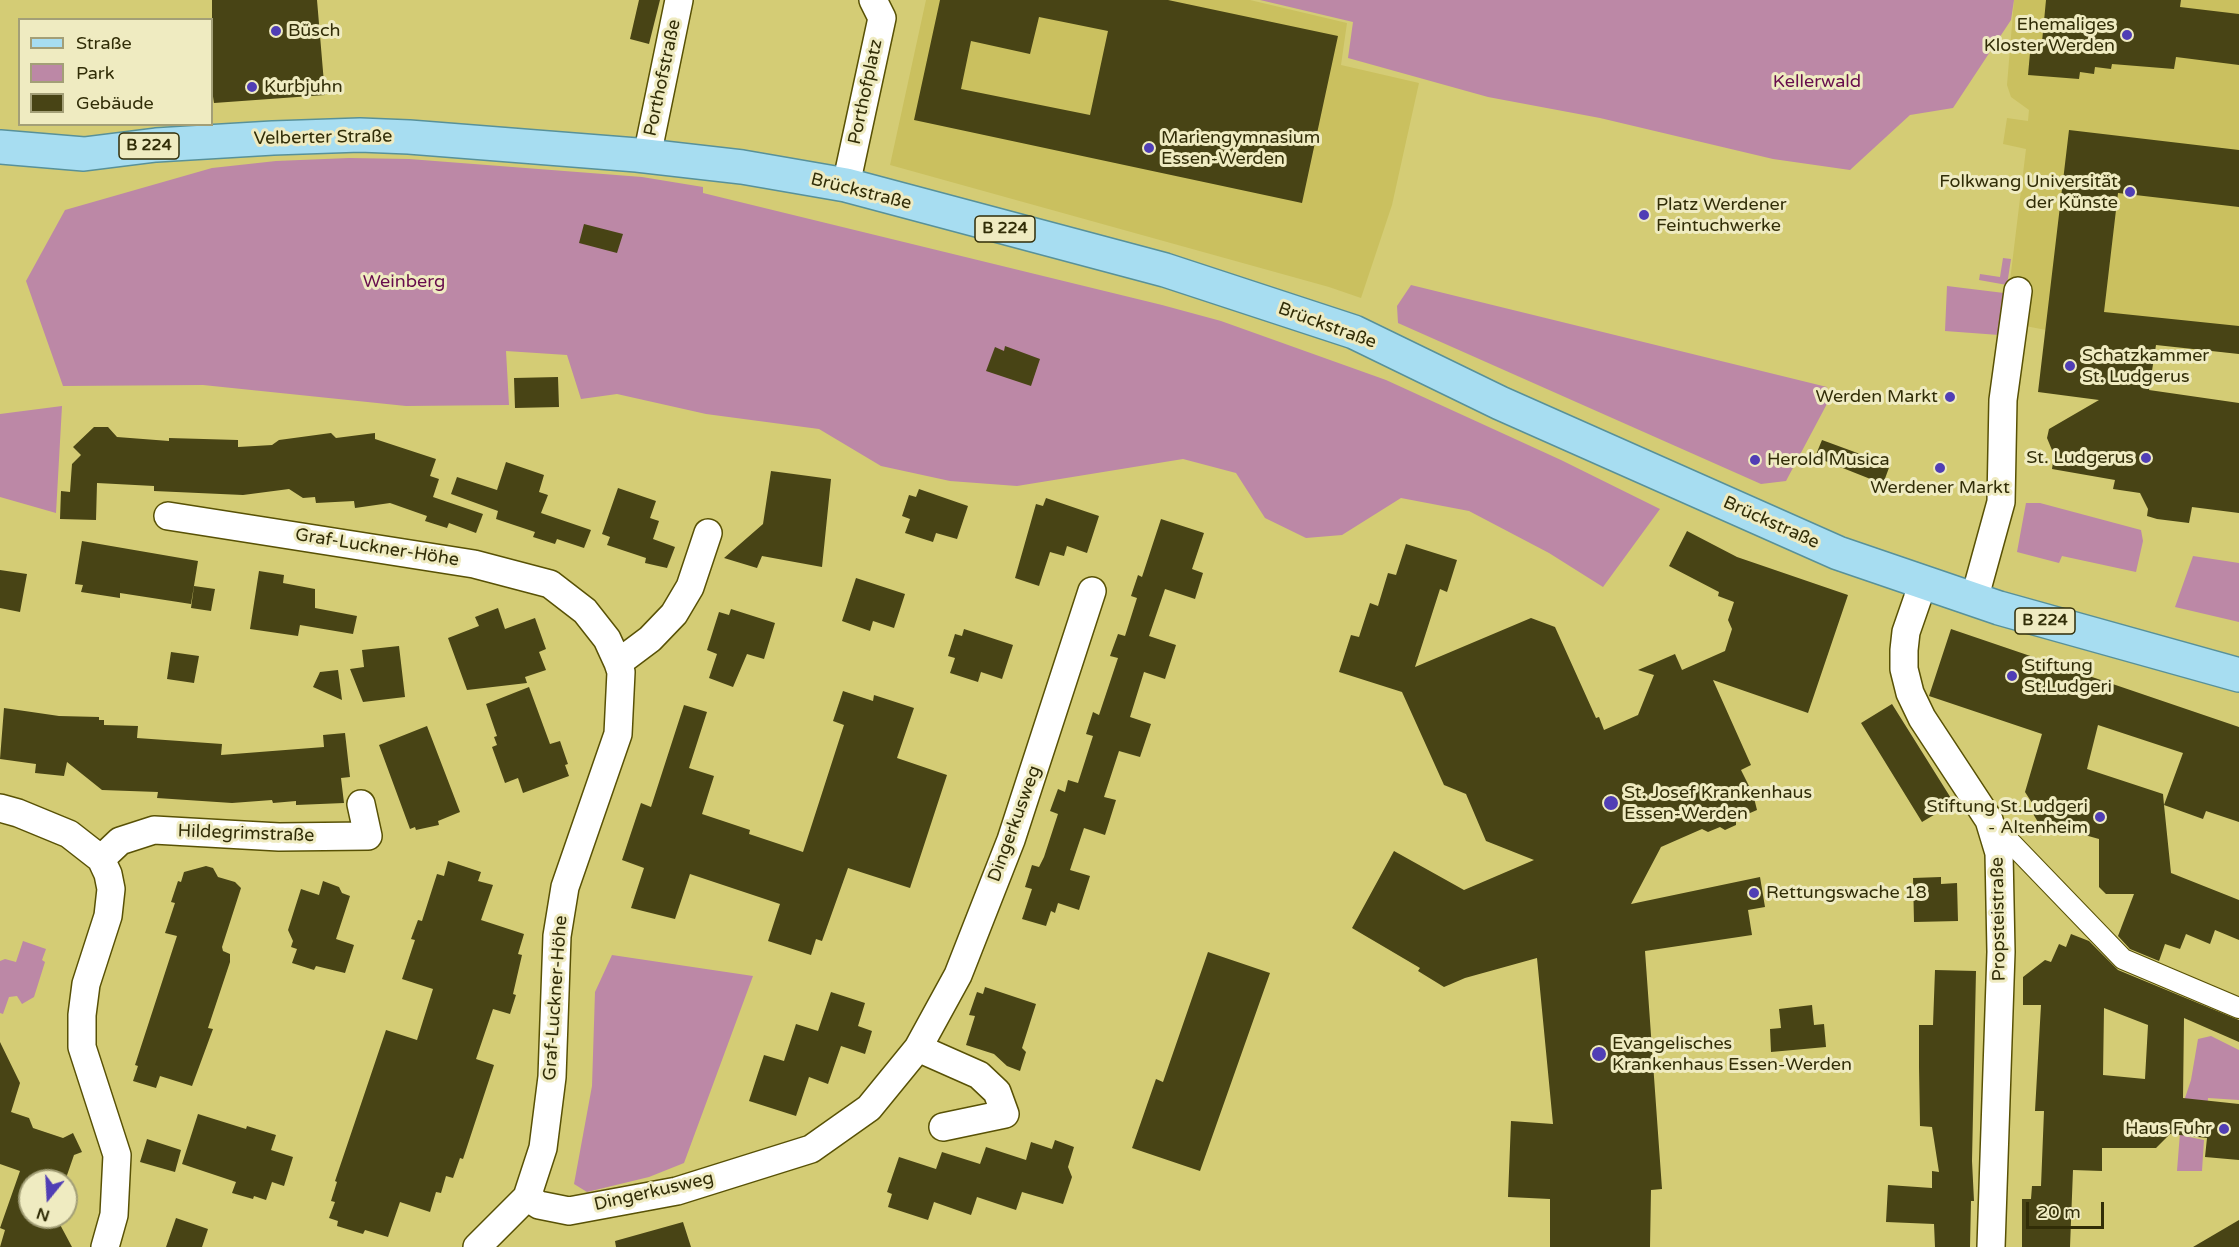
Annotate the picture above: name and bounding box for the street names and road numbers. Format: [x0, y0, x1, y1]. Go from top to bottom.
street label: Porthofstraße [640, 18, 686, 138]
street label: Porthofplatz [844, 38, 888, 146]
street label: Velberter Straße [253, 126, 393, 150]
road number: B 224 [119, 133, 179, 159]
street label: Brückstraße [808, 169, 914, 215]
road number: B 224 [975, 216, 1035, 242]
street label: Brückstraße [1275, 298, 1379, 354]
street label: Brückstraße [1720, 492, 1822, 554]
street label: Graf-Luckner-Höhe [294, 524, 460, 572]
road number: B 224 [2015, 608, 2075, 634]
street label: Dingerkusweg [984, 763, 1046, 885]
street label: Hildegrimstraße [177, 821, 315, 847]
street label: Propsteistraße [1987, 857, 2011, 981]
street label: Graf-Luckner-Höhe [539, 915, 573, 1081]
street label: Dingerkusweg [592, 1168, 716, 1216]

